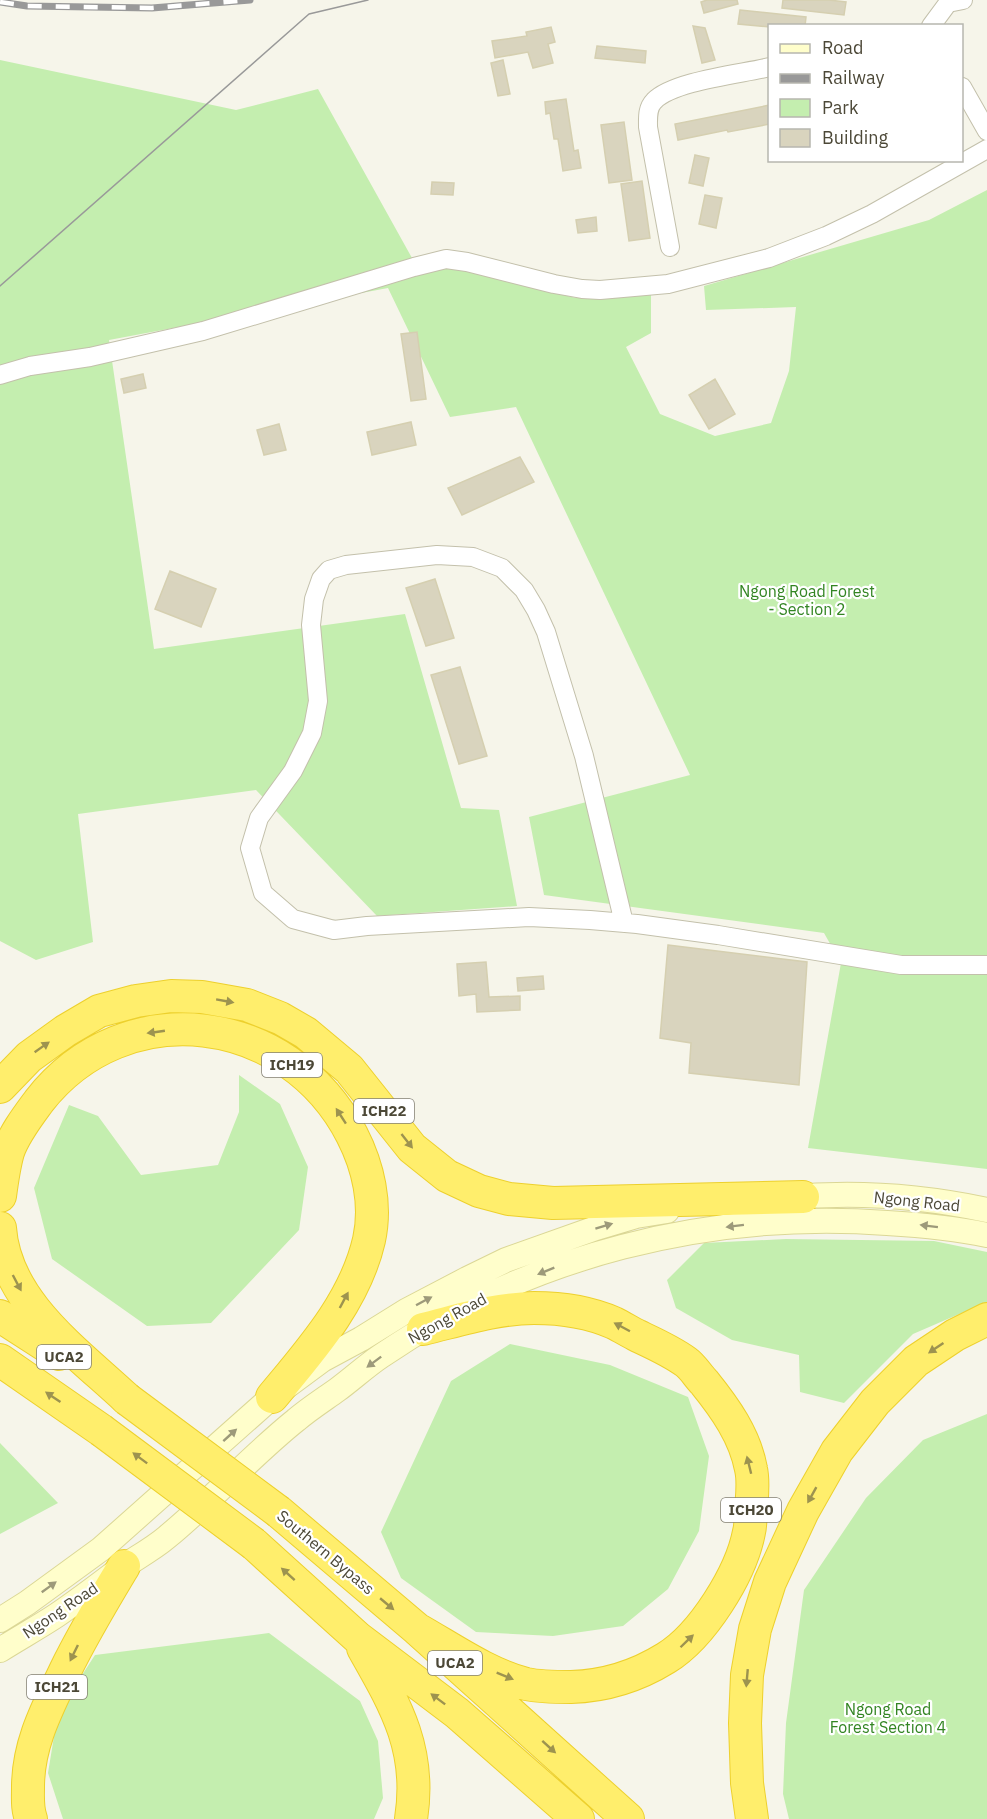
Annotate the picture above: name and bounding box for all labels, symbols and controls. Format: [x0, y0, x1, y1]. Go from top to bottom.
legend [768, 24, 963, 162]
text: Road [822, 36, 863, 59]
text: Railway [822, 66, 884, 89]
text: Park [822, 96, 859, 119]
text: Building [822, 126, 889, 149]
park label: Ngong Road Forest - Section 2 [739, 581, 875, 619]
one-way arrow [215, 997, 234, 1006]
one-way arrow [146, 1028, 165, 1037]
one-way arrow [34, 1041, 50, 1053]
road number: ICH19 [262, 1053, 322, 1077]
road number: ICH22 [354, 1099, 414, 1123]
one-way arrow [336, 1108, 347, 1124]
one-way arrow [401, 1133, 414, 1149]
street label: Ngong Road [873, 1187, 961, 1215]
one-way arrow [595, 1221, 613, 1230]
one-way arrow [725, 1221, 744, 1230]
one-way arrow [920, 1222, 939, 1231]
one-way arrow [536, 1266, 554, 1276]
one-way arrow [12, 1275, 22, 1292]
street label: Ngong Road [404, 1288, 490, 1348]
one-way arrow [339, 1291, 349, 1308]
one-way arrow [416, 1296, 433, 1306]
one-way arrow [614, 1323, 631, 1332]
one-way arrow [928, 1342, 945, 1353]
road number: UCA2 [37, 1345, 91, 1369]
one-way arrow [366, 1355, 381, 1367]
one-way arrow [45, 1391, 61, 1403]
one-way arrow [222, 1429, 237, 1442]
one-way arrow [132, 1453, 147, 1465]
one-way arrow [744, 1455, 754, 1474]
one-way arrow [807, 1487, 817, 1504]
road number: ICH20 [721, 1498, 781, 1522]
street label: Southern Bypass [273, 1505, 379, 1599]
one-way arrow [281, 1568, 295, 1582]
street label: Ngong Road [18, 1577, 102, 1643]
one-way arrow [40, 1581, 56, 1593]
one-way arrow [379, 1597, 394, 1610]
one-way arrow [679, 1634, 694, 1648]
one-way arrow [69, 1645, 78, 1662]
road number: UCA2 [428, 1651, 482, 1675]
one-way arrow [742, 1668, 752, 1687]
one-way arrow [497, 1671, 515, 1681]
road number: ICH21 [27, 1675, 87, 1699]
one-way arrow [430, 1692, 446, 1705]
park label: Ngong Road Forest Section 4 [830, 1699, 946, 1737]
one-way arrow [542, 1740, 557, 1754]

